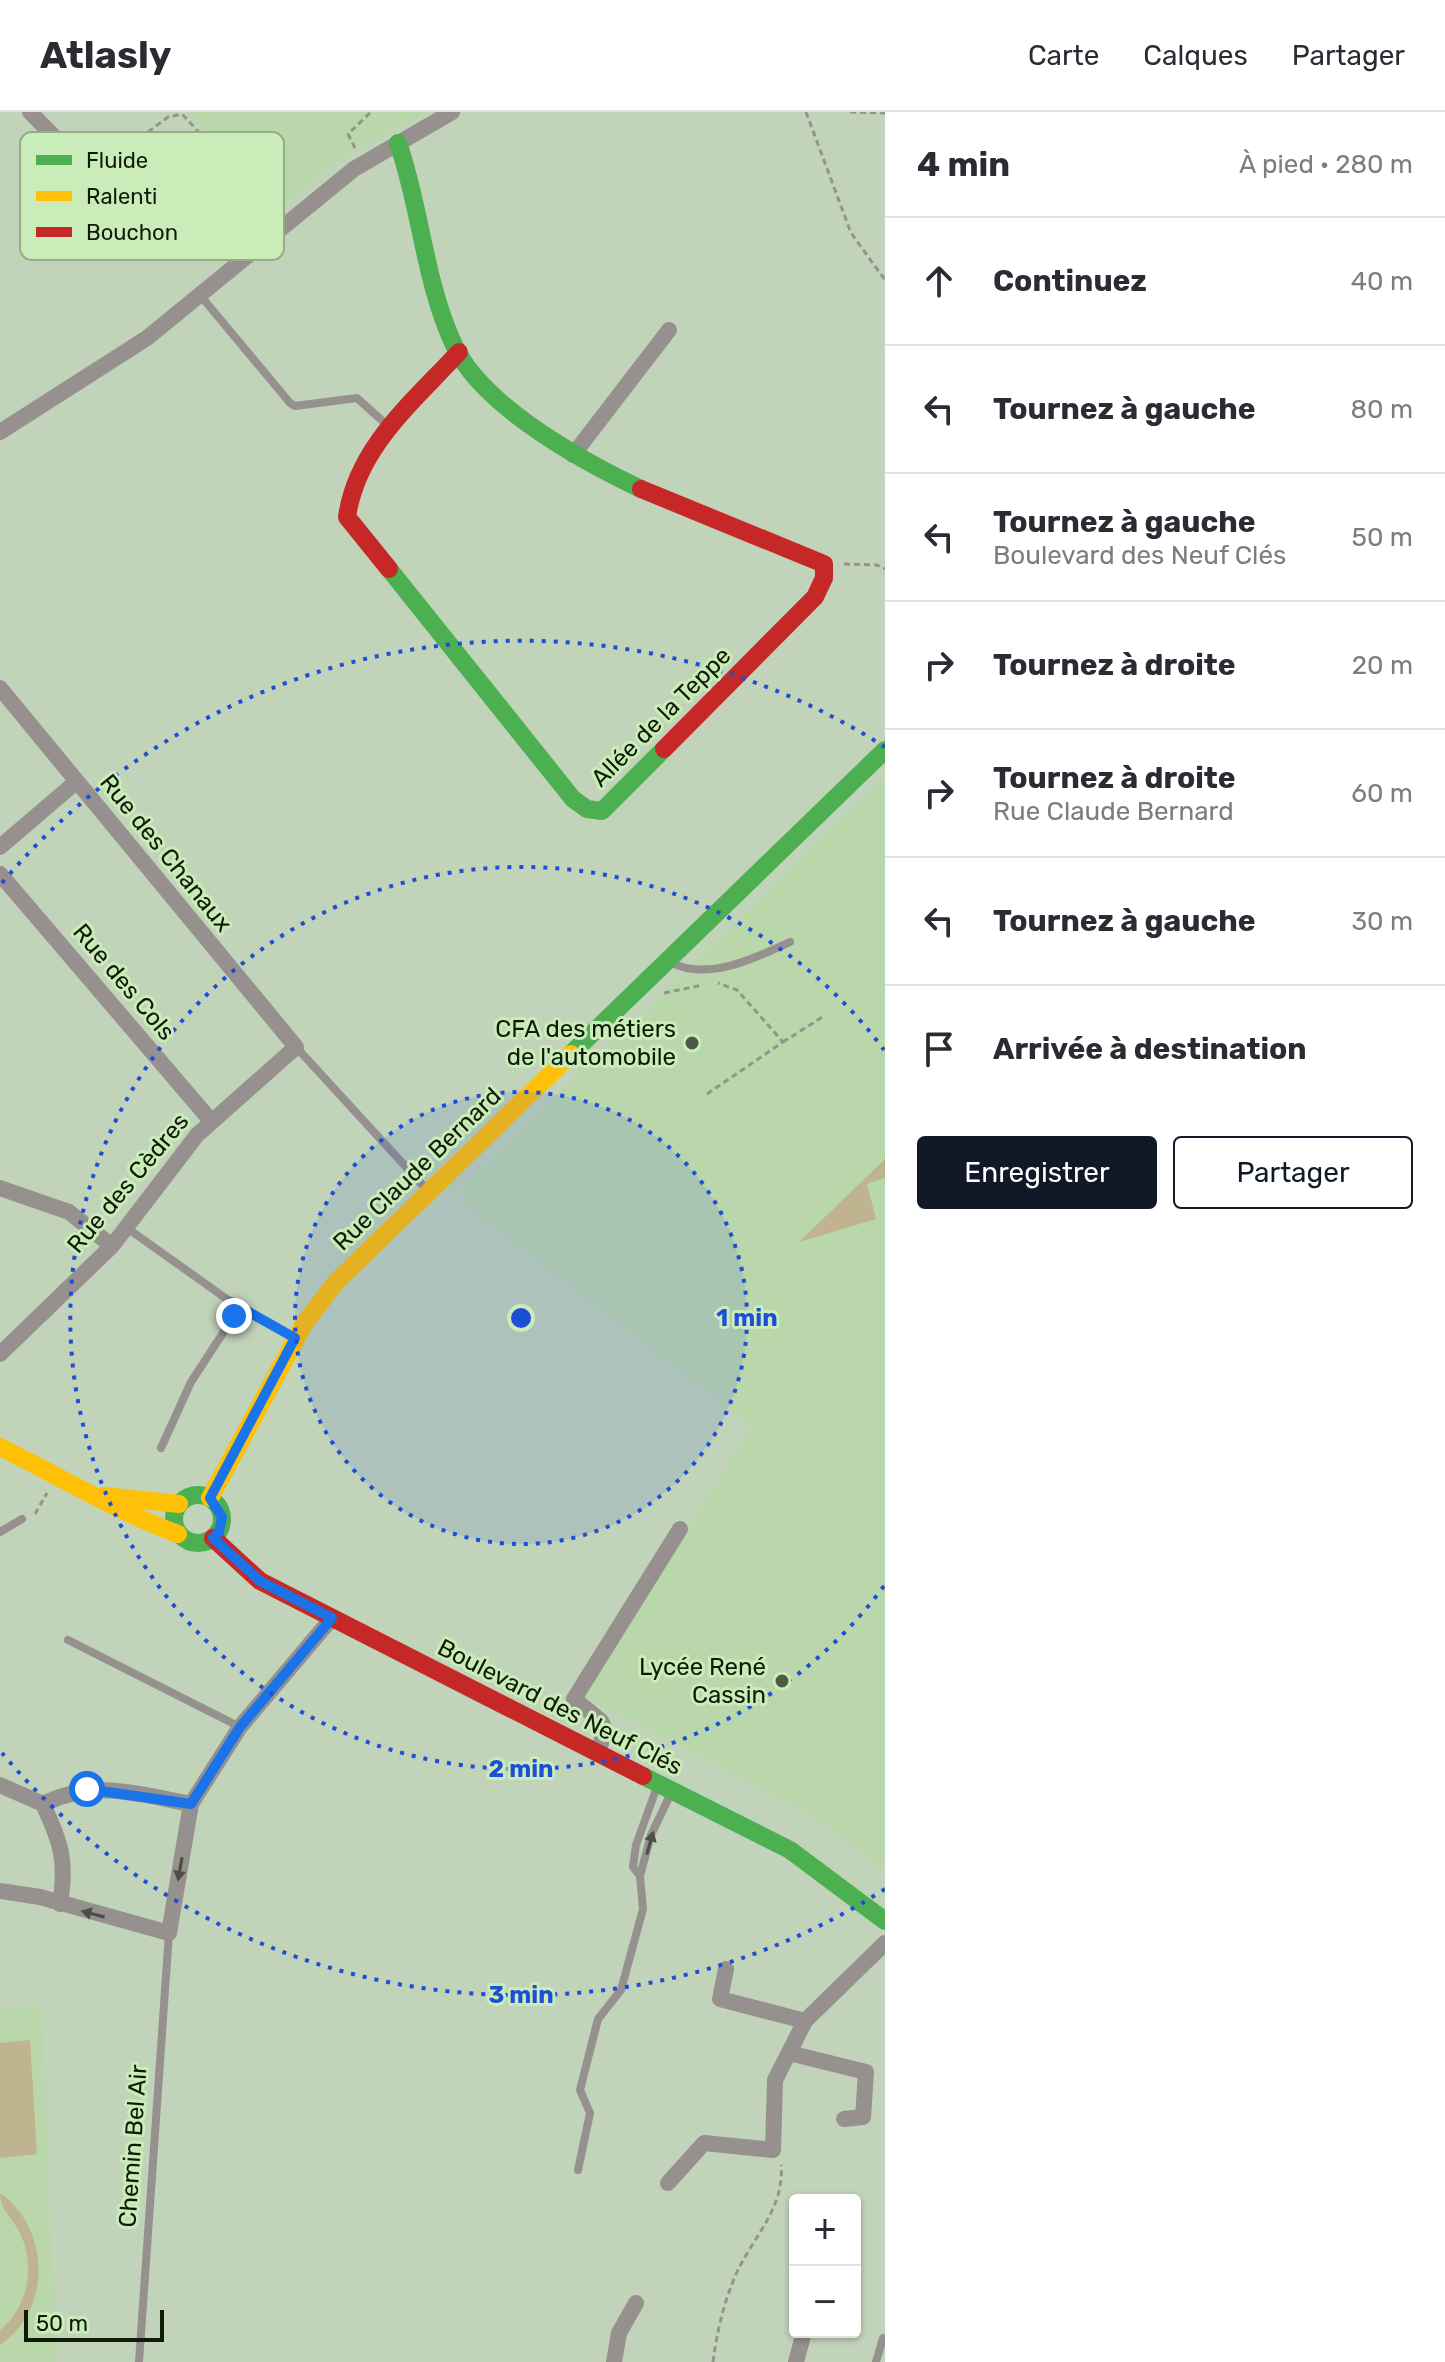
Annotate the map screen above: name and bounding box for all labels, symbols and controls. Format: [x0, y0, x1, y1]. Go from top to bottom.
text: Atlasly [40, 32, 172, 78]
text: Carte [1028, 39, 1099, 72]
text: Calques [1143, 39, 1248, 72]
text: Partager [1292, 39, 1405, 72]
legend [20, 132, 284, 260]
text: 4 min [917, 144, 1010, 185]
text: Fluide [86, 147, 148, 174]
text: À pied · 280 m [1239, 149, 1413, 180]
text: Ralenti [86, 183, 157, 210]
text: Bouchon [86, 219, 178, 246]
icon: ahead [917, 259, 961, 303]
text: Continuez [993, 263, 1147, 299]
text: 40 m [1351, 266, 1413, 297]
icon: left [917, 387, 961, 431]
text: Tournez à gauche [993, 391, 1256, 427]
text: 80 m [1350, 394, 1413, 425]
text: Tournez à gauche [993, 504, 1256, 540]
icon: left [917, 515, 961, 559]
text: 50 m [1352, 522, 1413, 553]
text: Boulevard des Neuf Clés [993, 540, 1286, 571]
street label: Allée de la Teppe [585, 641, 737, 793]
icon: right [917, 643, 961, 687]
text: Tournez à droite [993, 647, 1236, 683]
text: 20 m [1352, 650, 1413, 681]
text: Tournez à droite [993, 760, 1236, 796]
street label: Rue des Chanaux [94, 769, 238, 937]
icon: right [917, 771, 961, 815]
text: 60 m [1351, 778, 1413, 809]
text: Rue Claude Bernard [993, 796, 1234, 827]
icon: left [917, 899, 961, 943]
text: Tournez à gauche [993, 903, 1256, 939]
text: 30 m [1351, 906, 1413, 937]
street label: Rue des Cols [67, 918, 181, 1046]
place label: CFA des métiers de l'automobile [495, 1015, 676, 1071]
icon: arrive [917, 1027, 961, 1071]
text: Arrivée à destination [993, 1031, 1307, 1067]
marker: CFA des métiers de l'automobile [683, 1034, 701, 1052]
street label: Rue Claude Bernard [327, 1082, 507, 1256]
street label: Rue des Cèdres [61, 1108, 195, 1258]
button: Enregistrer [917, 1136, 1157, 1209]
button: Partager [1173, 1136, 1413, 1209]
route end [216, 1298, 252, 1334]
centre of rings [507, 1304, 535, 1332]
text: 1 min [716, 1304, 778, 1332]
street label: Boulevard des Neuf Clés [433, 1633, 687, 1781]
place label: Lycée René Cassin [639, 1653, 766, 1709]
marker: Lycée René Cassin [773, 1672, 791, 1690]
text: 2 min [489, 1755, 554, 1783]
route start [69, 1771, 105, 1807]
one-way arrow [644, 1831, 656, 1856]
one-way arrow [173, 1856, 185, 1881]
one-way arrow [81, 1907, 106, 1919]
text: 3 min [488, 1981, 554, 2009]
street label: Chemin Bel Air [113, 2064, 153, 2228]
map controls [789, 2194, 861, 2338]
button: + [789, 2194, 861, 2266]
button: − [789, 2266, 861, 2338]
scale bar [24, 2306, 164, 2342]
text: 50 m [36, 2310, 88, 2337]

